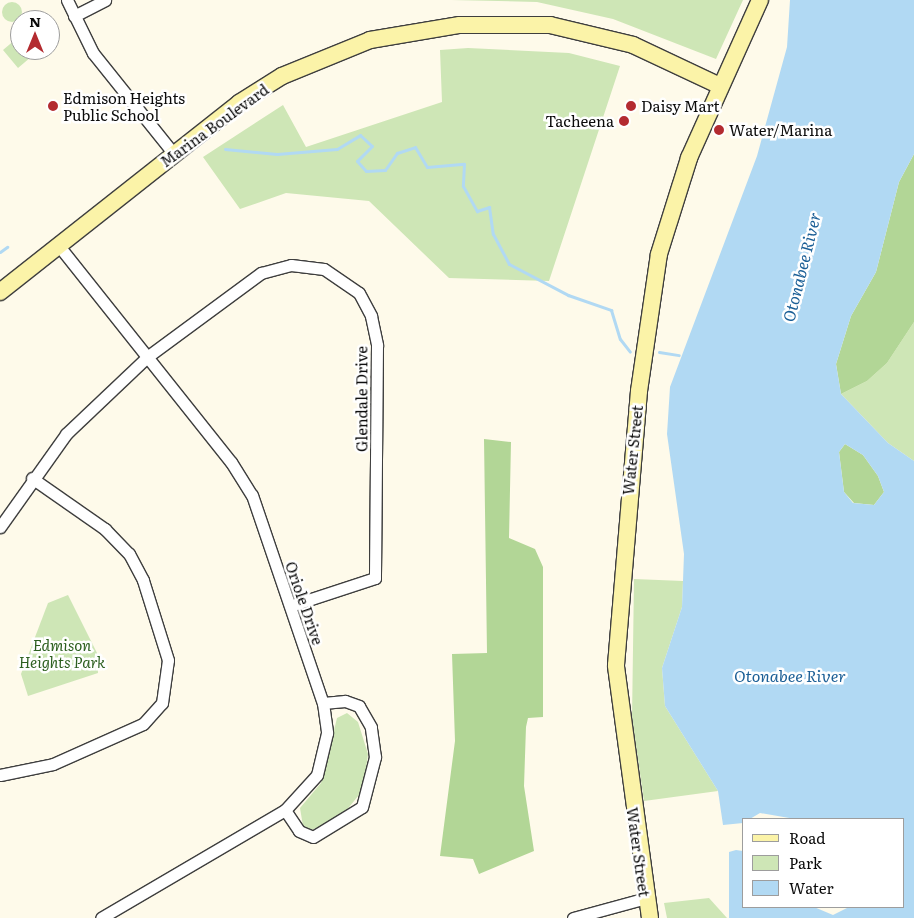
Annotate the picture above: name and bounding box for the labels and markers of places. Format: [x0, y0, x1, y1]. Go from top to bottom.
place label: Edmison Heights Public School [63, 88, 185, 123]
place label: Daisy Mart [641, 97, 720, 115]
marker: Edmison Heights Public School [47, 100, 59, 112]
marker: Daisy Mart [625, 100, 637, 112]
place label: Tacheena [545, 112, 614, 130]
marker: Tacheena [618, 115, 630, 127]
place label: Water/Marina [729, 121, 832, 139]
marker: Water/Marina [713, 124, 725, 136]

